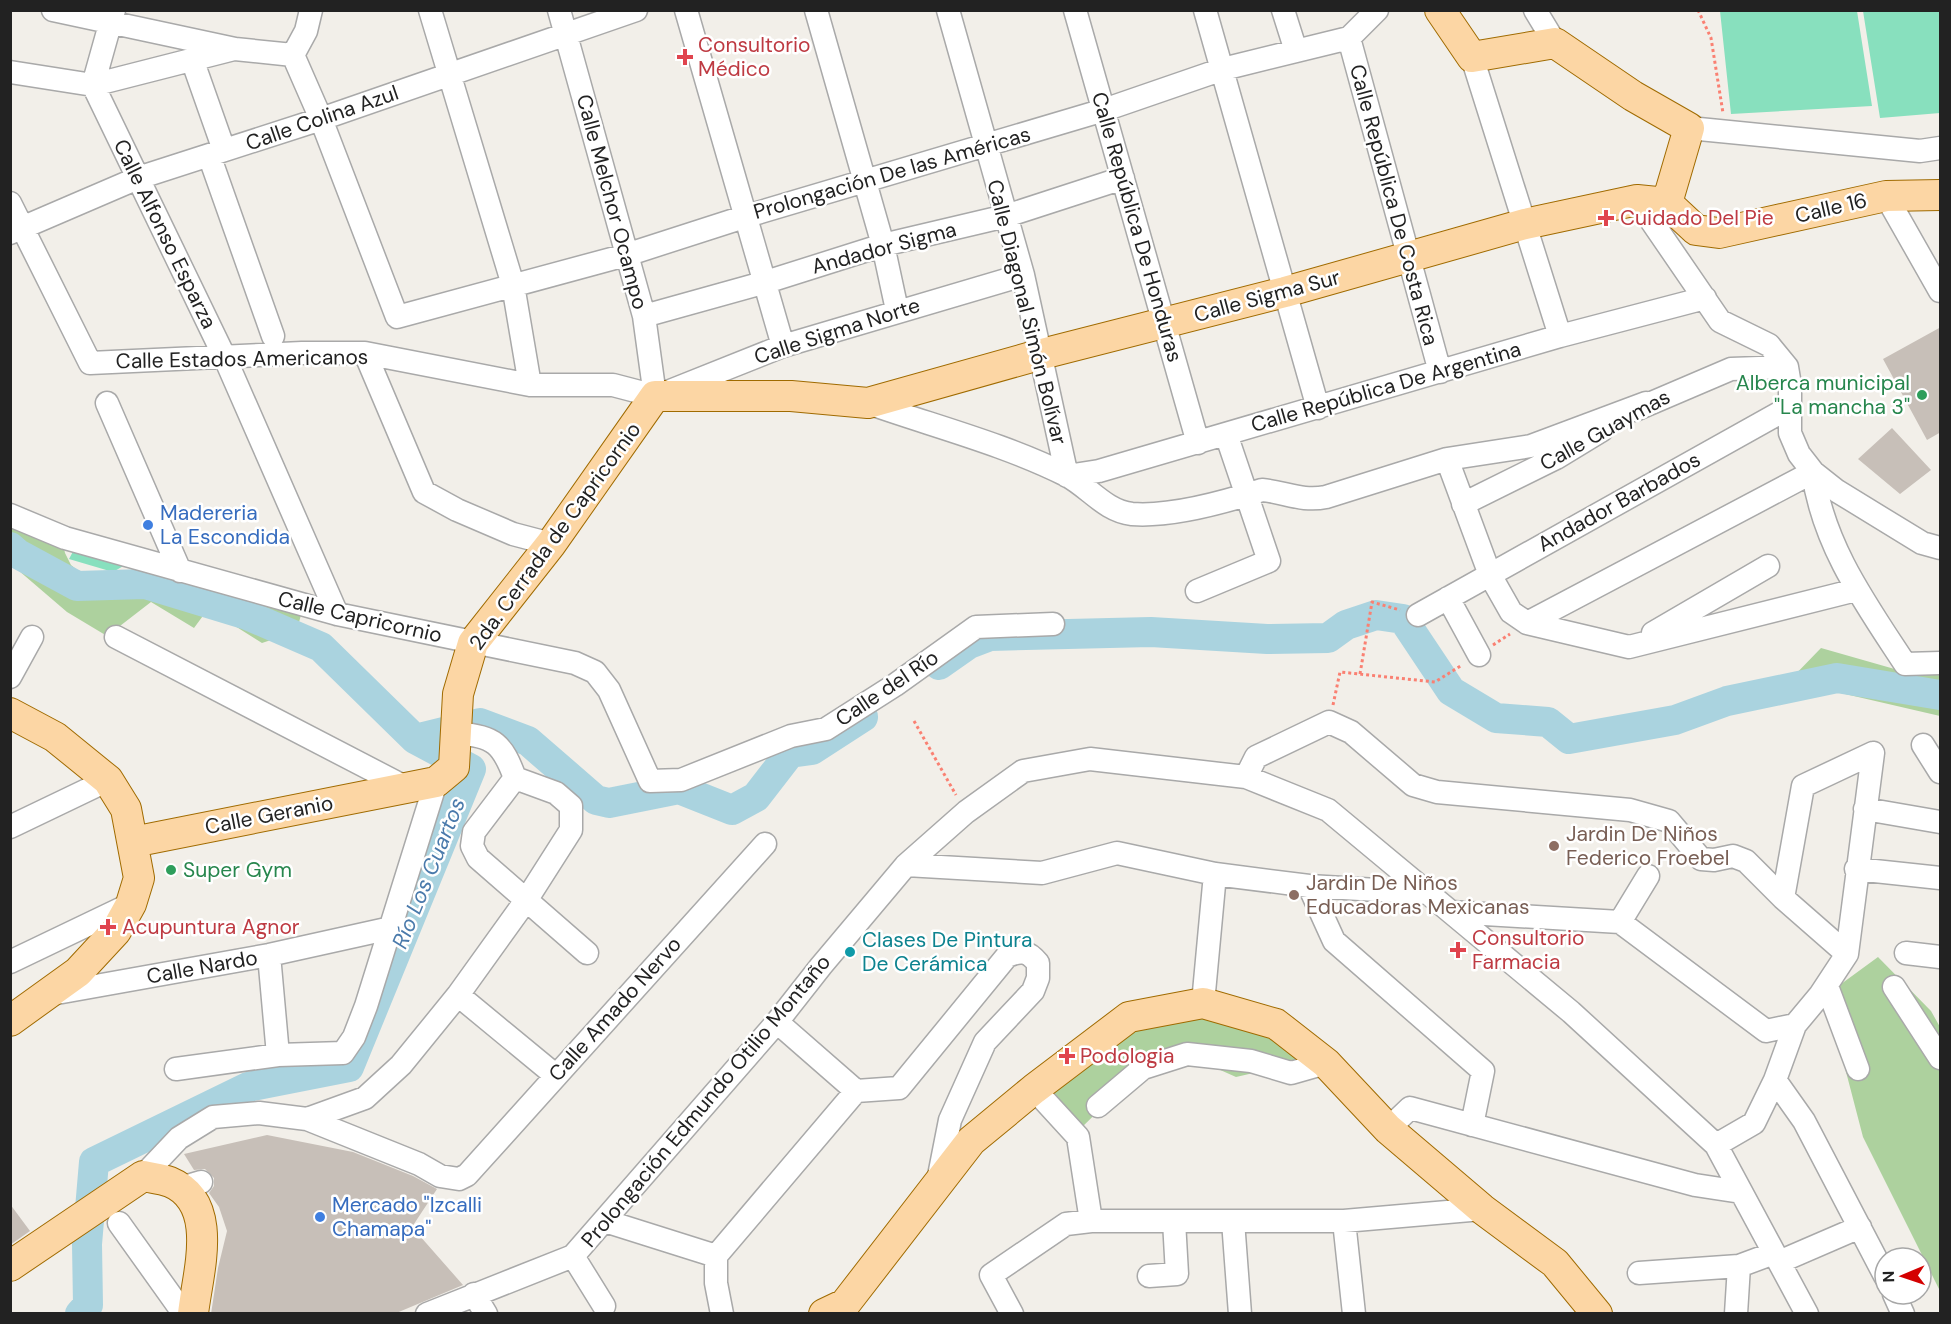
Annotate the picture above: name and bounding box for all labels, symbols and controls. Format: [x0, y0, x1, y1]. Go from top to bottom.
place label: Consultorio Médico [698, 31, 810, 83]
marker: Consultorio Médico [676, 48, 694, 66]
street label: Calle República De Costa Rica [1343, 61, 1445, 349]
street label: Calle Colina Azul [242, 79, 402, 157]
street label: Calle República De Honduras [1085, 89, 1189, 365]
street label: Calle Melchor Ocampo [570, 91, 654, 313]
street label: Prolongación De las Américas [750, 120, 1034, 226]
street label: Calle Alfonso Esparza [107, 135, 223, 333]
street label: Calle Diagonal Simón Bolívar [981, 177, 1074, 448]
street label: Calle 16 [1792, 186, 1870, 230]
place label: Cuidado Del Pie [1620, 204, 1774, 232]
marker: Cuidado Del Pie [1597, 209, 1615, 227]
street label: Andador Sigma [809, 215, 959, 281]
street label: Calle Sigma Sur [1191, 263, 1343, 329]
street label: Calle Sigma Norte [751, 291, 923, 371]
street label: Calle República De Argentina [1248, 335, 1524, 439]
street label: Calle Estados Americanos [115, 343, 369, 375]
place label: Alberca municipal "La mancha 3" [1736, 369, 1910, 421]
street label: Calle Guaymas [1535, 383, 1675, 477]
marker: Alberca municipal "La mancha 3" [1915, 388, 1929, 402]
street label: 2da. Cerrada de Capricornio [463, 416, 647, 656]
street label: Andador Barbados [1533, 446, 1705, 558]
place label: Madereria La Escondida [160, 499, 290, 551]
marker: Madereria La Escondida [141, 518, 155, 532]
street label: Calle Capricornio [275, 585, 445, 649]
street label: Calle del Río [830, 643, 944, 733]
street label: Calle Geranio [203, 789, 335, 841]
water label: Río Los Cuartos [385, 794, 472, 953]
place label: Jardin De Niños Federico Froebel [1566, 820, 1729, 872]
marker: Jardin De Niños Federico Froebel [1547, 839, 1561, 853]
place label: Super Gym [183, 856, 292, 884]
marker: Super Gym [164, 863, 178, 877]
place label: Jardin De Niños Educadoras Mexicanas [1306, 869, 1529, 921]
marker: Jardin De Niños Educadoras Mexicanas [1287, 888, 1301, 902]
place label: Acupuntura Agnor [122, 913, 300, 941]
marker: Acupuntura Agnor [99, 918, 117, 936]
place label: Consultorio Farmacia [1472, 924, 1584, 976]
place label: Clases De Pintura De Cerámica [862, 926, 1032, 978]
street label: Calle Amado Nervo [542, 931, 688, 1087]
marker: Consultorio Farmacia [1449, 941, 1467, 959]
street label: Calle Nardo [144, 943, 260, 991]
marker: Clases De Pintura De Cerámica [843, 945, 857, 959]
street label: Prolongación Edmundo Otilio Montaño [575, 949, 837, 1253]
place label: Podologia [1080, 1042, 1175, 1070]
marker: Podologia [1058, 1047, 1076, 1065]
place label: Mercado "Izcalli Chamapa" [332, 1191, 482, 1243]
marker: Mercado "Izcalli Chamapa" [313, 1210, 327, 1224]
north arrow [1873, 1246, 1933, 1306]
text: N [1878, 1270, 1899, 1283]

